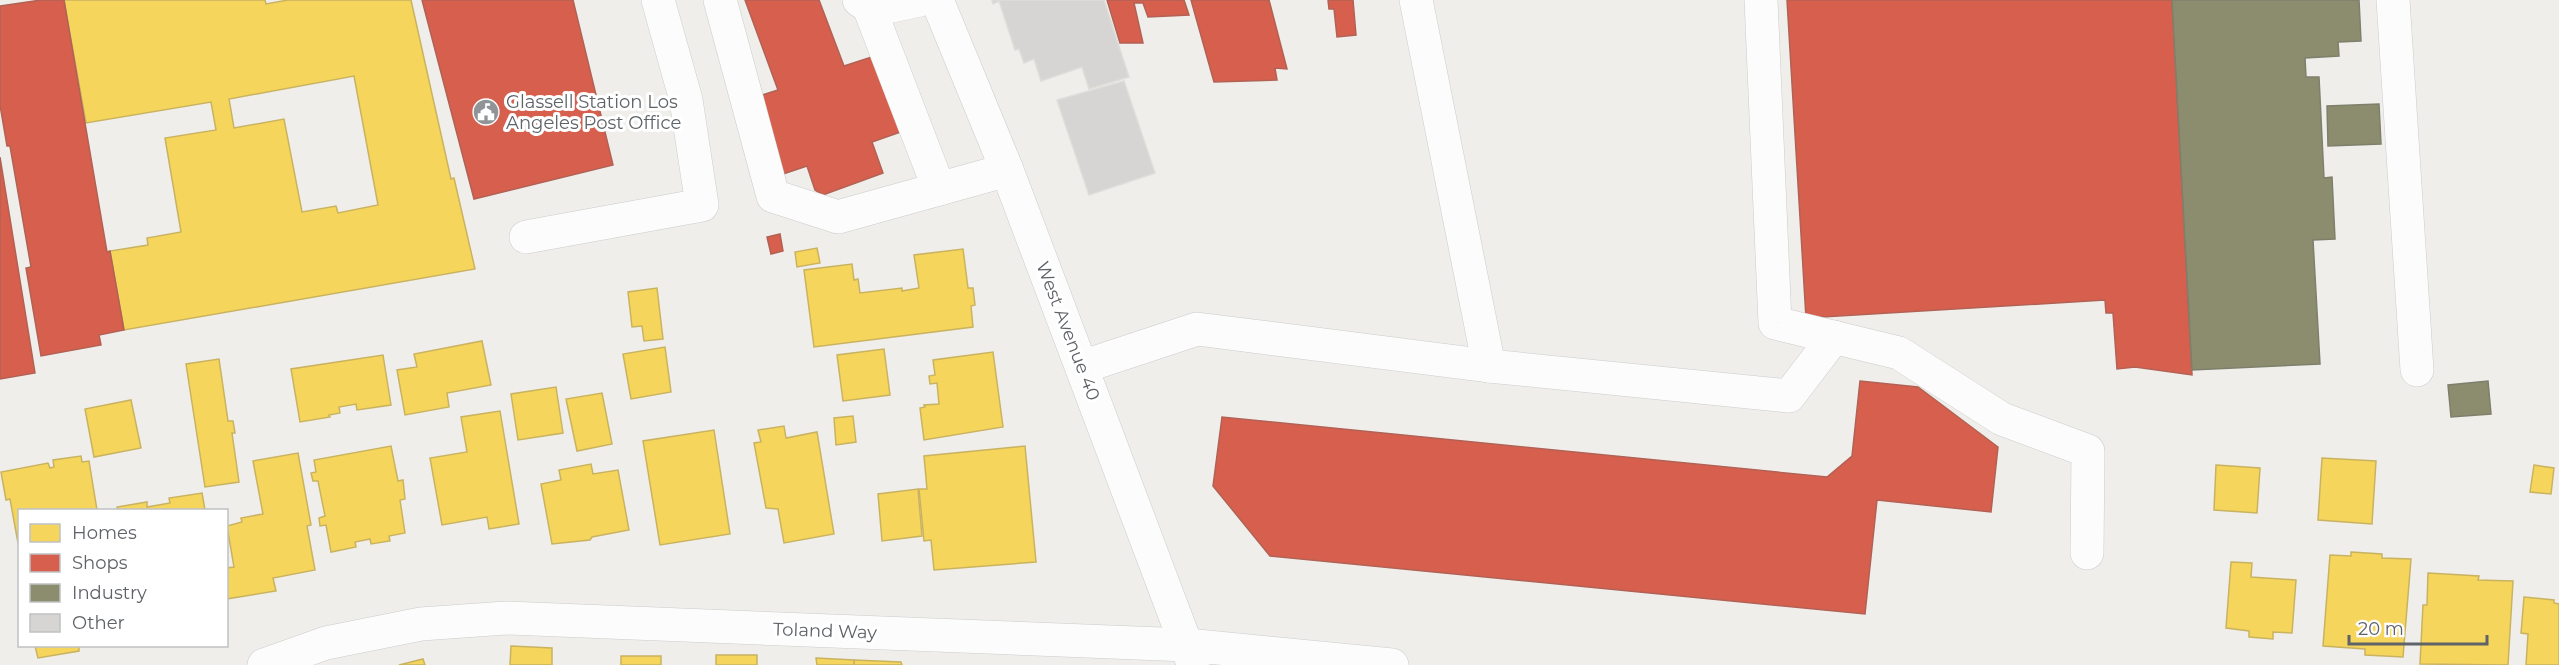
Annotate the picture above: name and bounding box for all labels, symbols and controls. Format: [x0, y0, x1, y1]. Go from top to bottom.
place label: Glassell Station Los Angeles Post Office [506, 91, 681, 134]
public building icon: Glassell Station Los Angeles Post Office [471, 97, 501, 127]
street label: West Avenue 40 [1031, 258, 1105, 404]
legend [18, 509, 228, 647]
text: Homes [72, 522, 137, 544]
text: Shops [72, 552, 128, 574]
text: Industry [72, 582, 147, 604]
scale bar [2349, 608, 2487, 646]
text: Other [72, 612, 125, 634]
street label: Toland Way [773, 618, 878, 644]
text: 20 m [2358, 618, 2404, 640]

